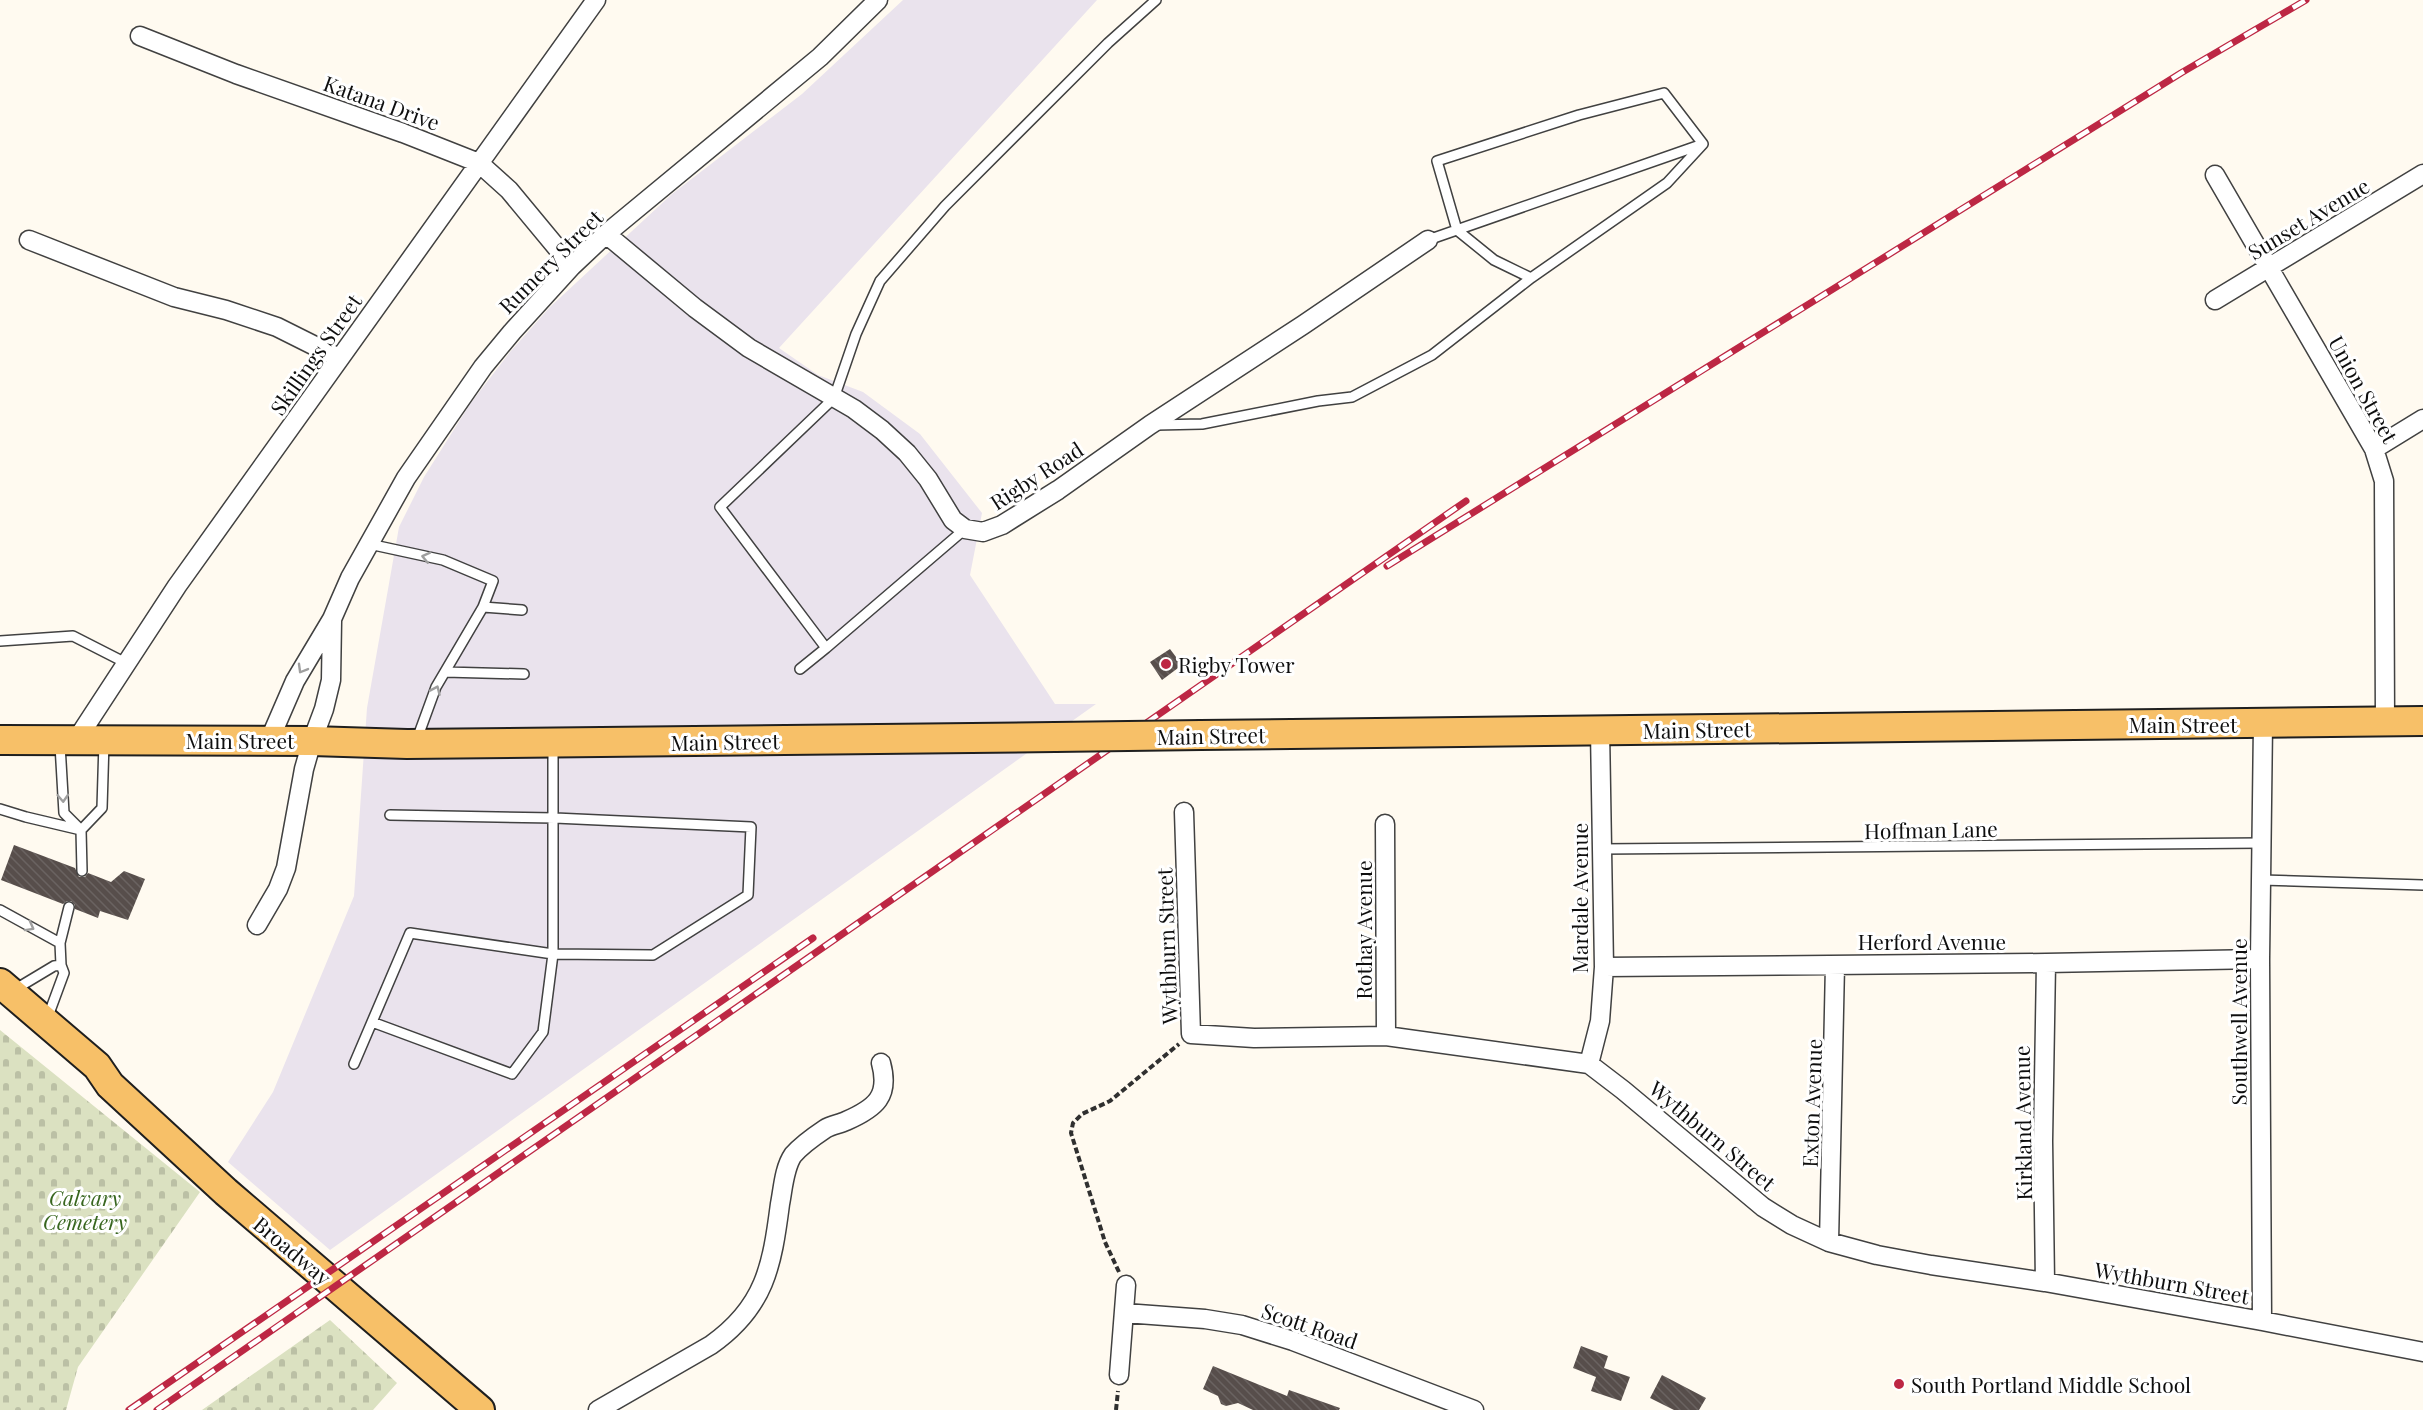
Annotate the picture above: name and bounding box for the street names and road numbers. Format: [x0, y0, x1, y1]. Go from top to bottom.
street label: Katana Drive [320, 68, 444, 136]
street label: Sunset Avenue [2242, 171, 2374, 265]
street label: Rumery Street [492, 203, 608, 319]
street label: Skillings Street [263, 288, 367, 420]
street label: Union Street [2323, 330, 2405, 448]
street label: Rigby Road [984, 435, 1088, 515]
street label: Main Street [2129, 710, 2238, 738]
street label: Main Street [1642, 714, 1752, 744]
street label: Main Street [1156, 720, 1266, 750]
street label: Main Street [186, 726, 295, 754]
street label: Main Street [670, 726, 780, 756]
street label: Hoffman Lane [1864, 814, 1998, 844]
street label: Mardale Avenue [1565, 823, 1593, 973]
street label: Rothay Avenue [1349, 860, 1377, 1000]
street label: Wythburn Street [1149, 867, 1183, 1026]
street label: Herford Avenue [1858, 927, 2006, 955]
street label: Southwell Avenue [2224, 938, 2252, 1106]
street label: Exton Avenue [1795, 1038, 1827, 1168]
street label: Kirkland Avenue [2007, 1045, 2037, 1201]
street label: Wythburn Street [1643, 1073, 1782, 1196]
street label: Broadway [248, 1209, 338, 1291]
street label: Wythburn Street [2092, 1254, 2252, 1309]
street label: Scott Road [1258, 1296, 1362, 1354]

